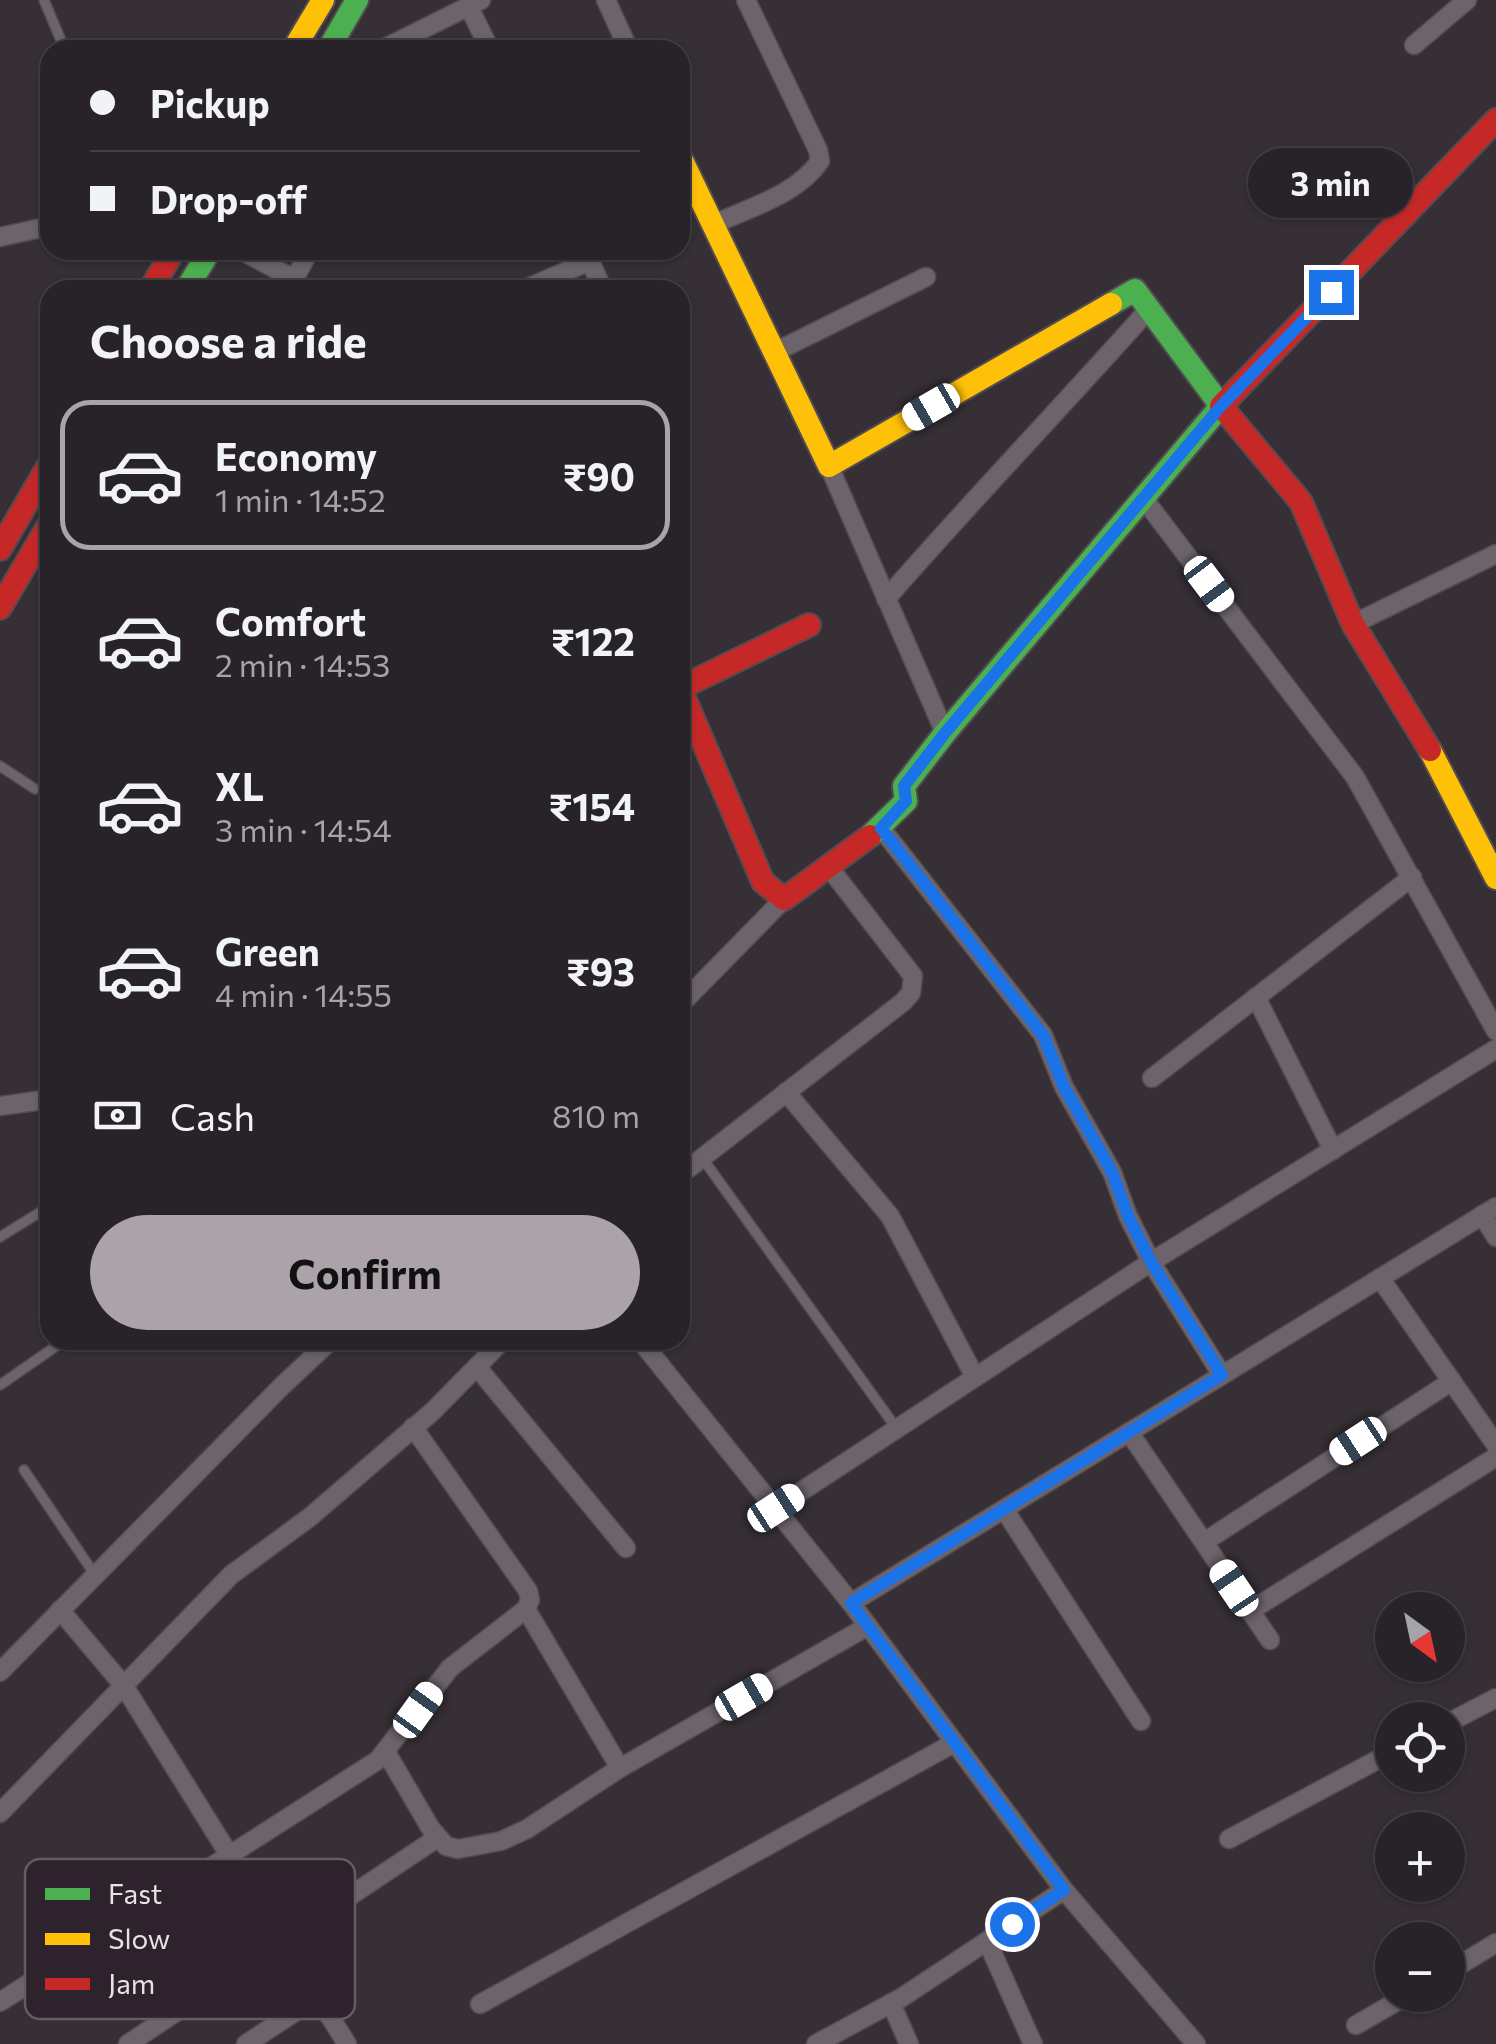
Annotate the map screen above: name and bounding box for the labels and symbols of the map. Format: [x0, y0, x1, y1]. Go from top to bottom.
callout: 3 min [1248, 147, 1414, 217]
route end [1309, 270, 1354, 315]
car [898, 379, 964, 435]
car [1179, 551, 1239, 617]
car [1325, 1412, 1391, 1470]
car [743, 1479, 809, 1537]
car [1205, 1555, 1263, 1621]
north arrow [1375, 1592, 1465, 1682]
car [711, 1669, 777, 1725]
car [388, 1677, 448, 1743]
legend [25, 1859, 355, 2019]
text: Fast [108, 1876, 162, 1910]
route start [990, 1902, 1035, 1947]
text: Slow [108, 1921, 170, 1955]
text: Jam [108, 1966, 155, 2000]

